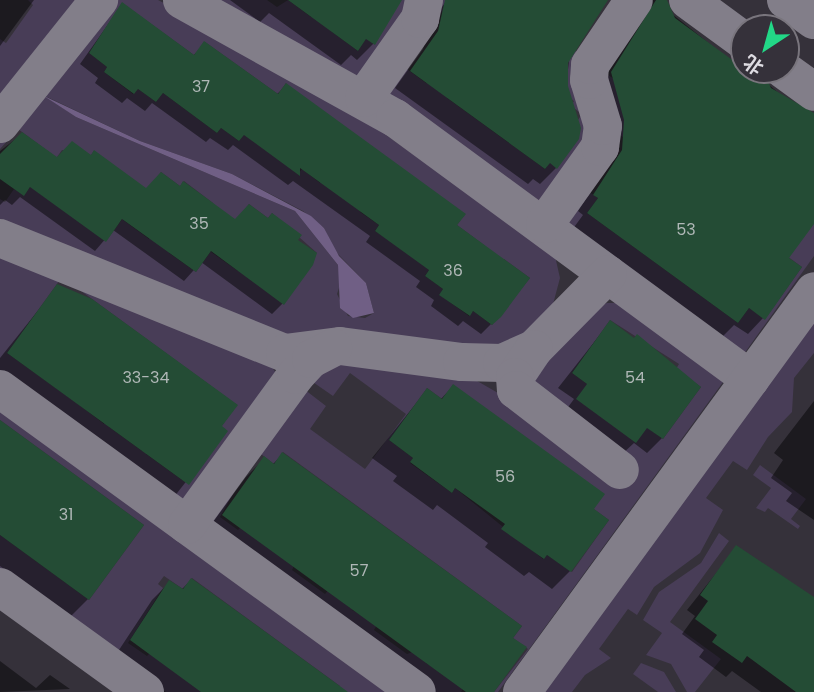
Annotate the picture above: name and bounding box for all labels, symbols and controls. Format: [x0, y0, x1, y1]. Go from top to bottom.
north arrow [730, 14, 800, 84]
text: 北 [738, 48, 769, 81]
house number: 37 [192, 77, 210, 97]
house number: 35 [189, 214, 209, 234]
house number: 53 [676, 220, 696, 240]
house number: 36 [443, 261, 463, 281]
house number: 33-34 [122, 368, 170, 388]
house number: 54 [625, 368, 645, 388]
house number: 56 [495, 467, 515, 487]
house number: 31 [59, 505, 73, 525]
house number: 57 [350, 561, 368, 581]

